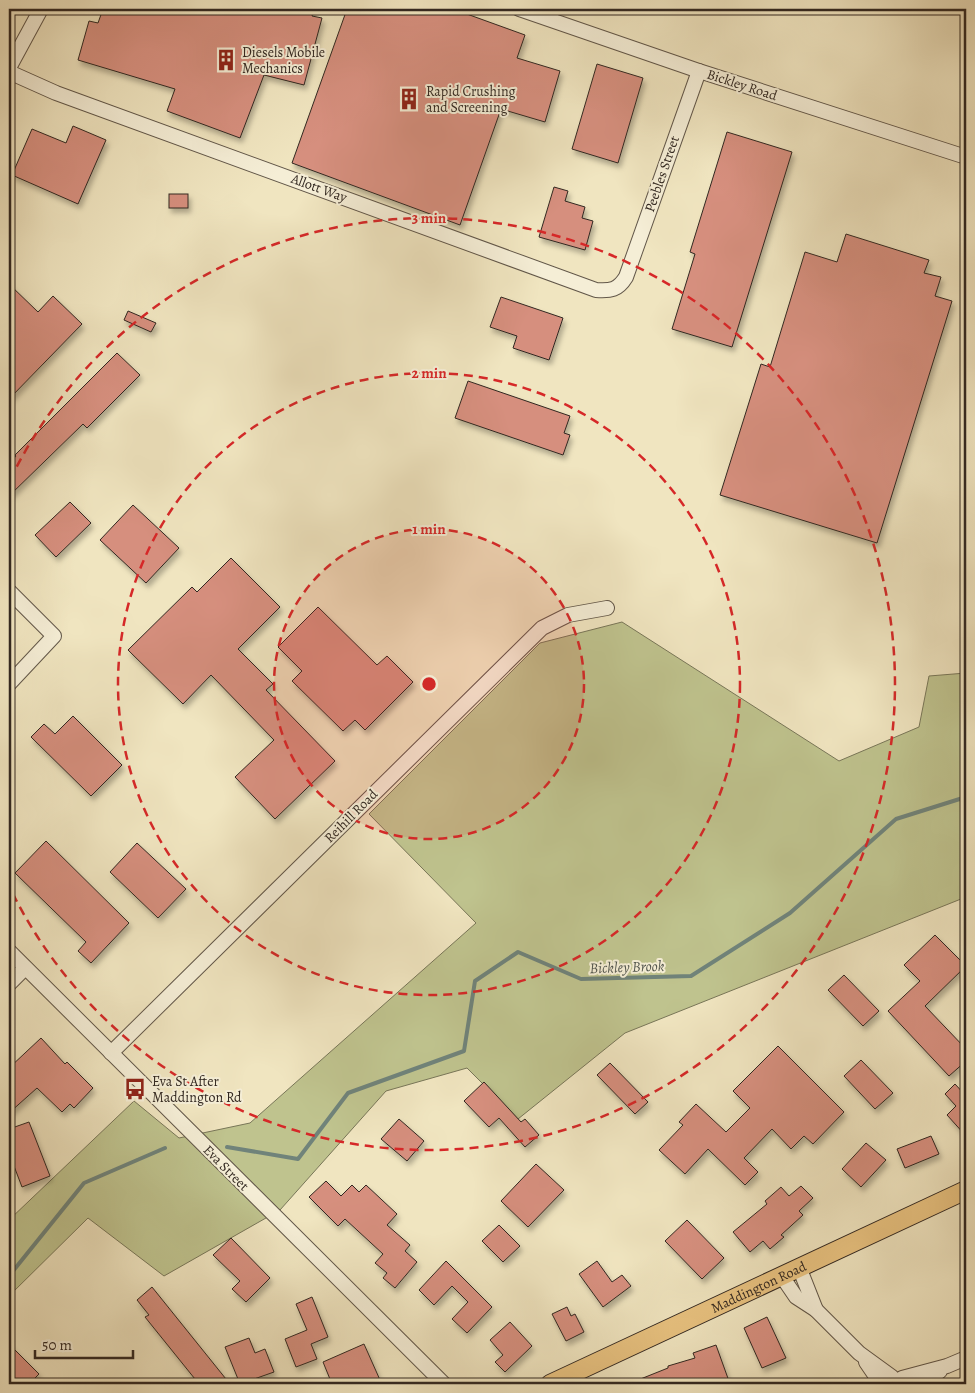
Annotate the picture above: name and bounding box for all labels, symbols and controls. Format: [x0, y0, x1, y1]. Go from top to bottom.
place label: Diesels Mobile Mechanics [242, 43, 325, 78]
building icon: Diesels Mobile Mechanics [213, 47, 239, 73]
street label: Bickley Road [704, 65, 780, 105]
place label: Rapid Crushing and Screening [426, 82, 516, 117]
building icon: Rapid Crushing and Screening [396, 86, 422, 112]
street label: Peebles Street [640, 133, 684, 215]
street label: Allott Way [287, 169, 350, 207]
text: 3 min [412, 208, 447, 228]
text: 2 min [411, 363, 447, 383]
text: 1 min [412, 519, 446, 539]
centre of rings [420, 675, 438, 693]
street label: Reihill Road [320, 785, 382, 847]
water label: Bickley Brook [589, 956, 665, 978]
place label: Eva St After Maddington Rd [152, 1072, 242, 1107]
bus stop icon: Eva St After Maddington Rd [122, 1076, 148, 1102]
street label: Eva Street [199, 1141, 253, 1195]
street label: Maddington Road [708, 1256, 810, 1317]
scale bar [35, 1328, 132, 1360]
text: 50 m [42, 1335, 72, 1355]

